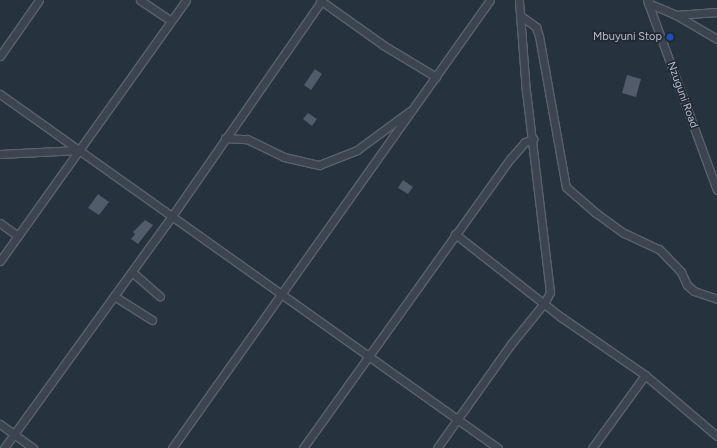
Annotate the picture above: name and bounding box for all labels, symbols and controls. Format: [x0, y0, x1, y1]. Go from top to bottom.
place label: Mbuyuni Stop [593, 30, 662, 44]
marker: Mbuyuni Stop [665, 32, 675, 42]
street label: Nzuguni Road [664, 60, 700, 130]

